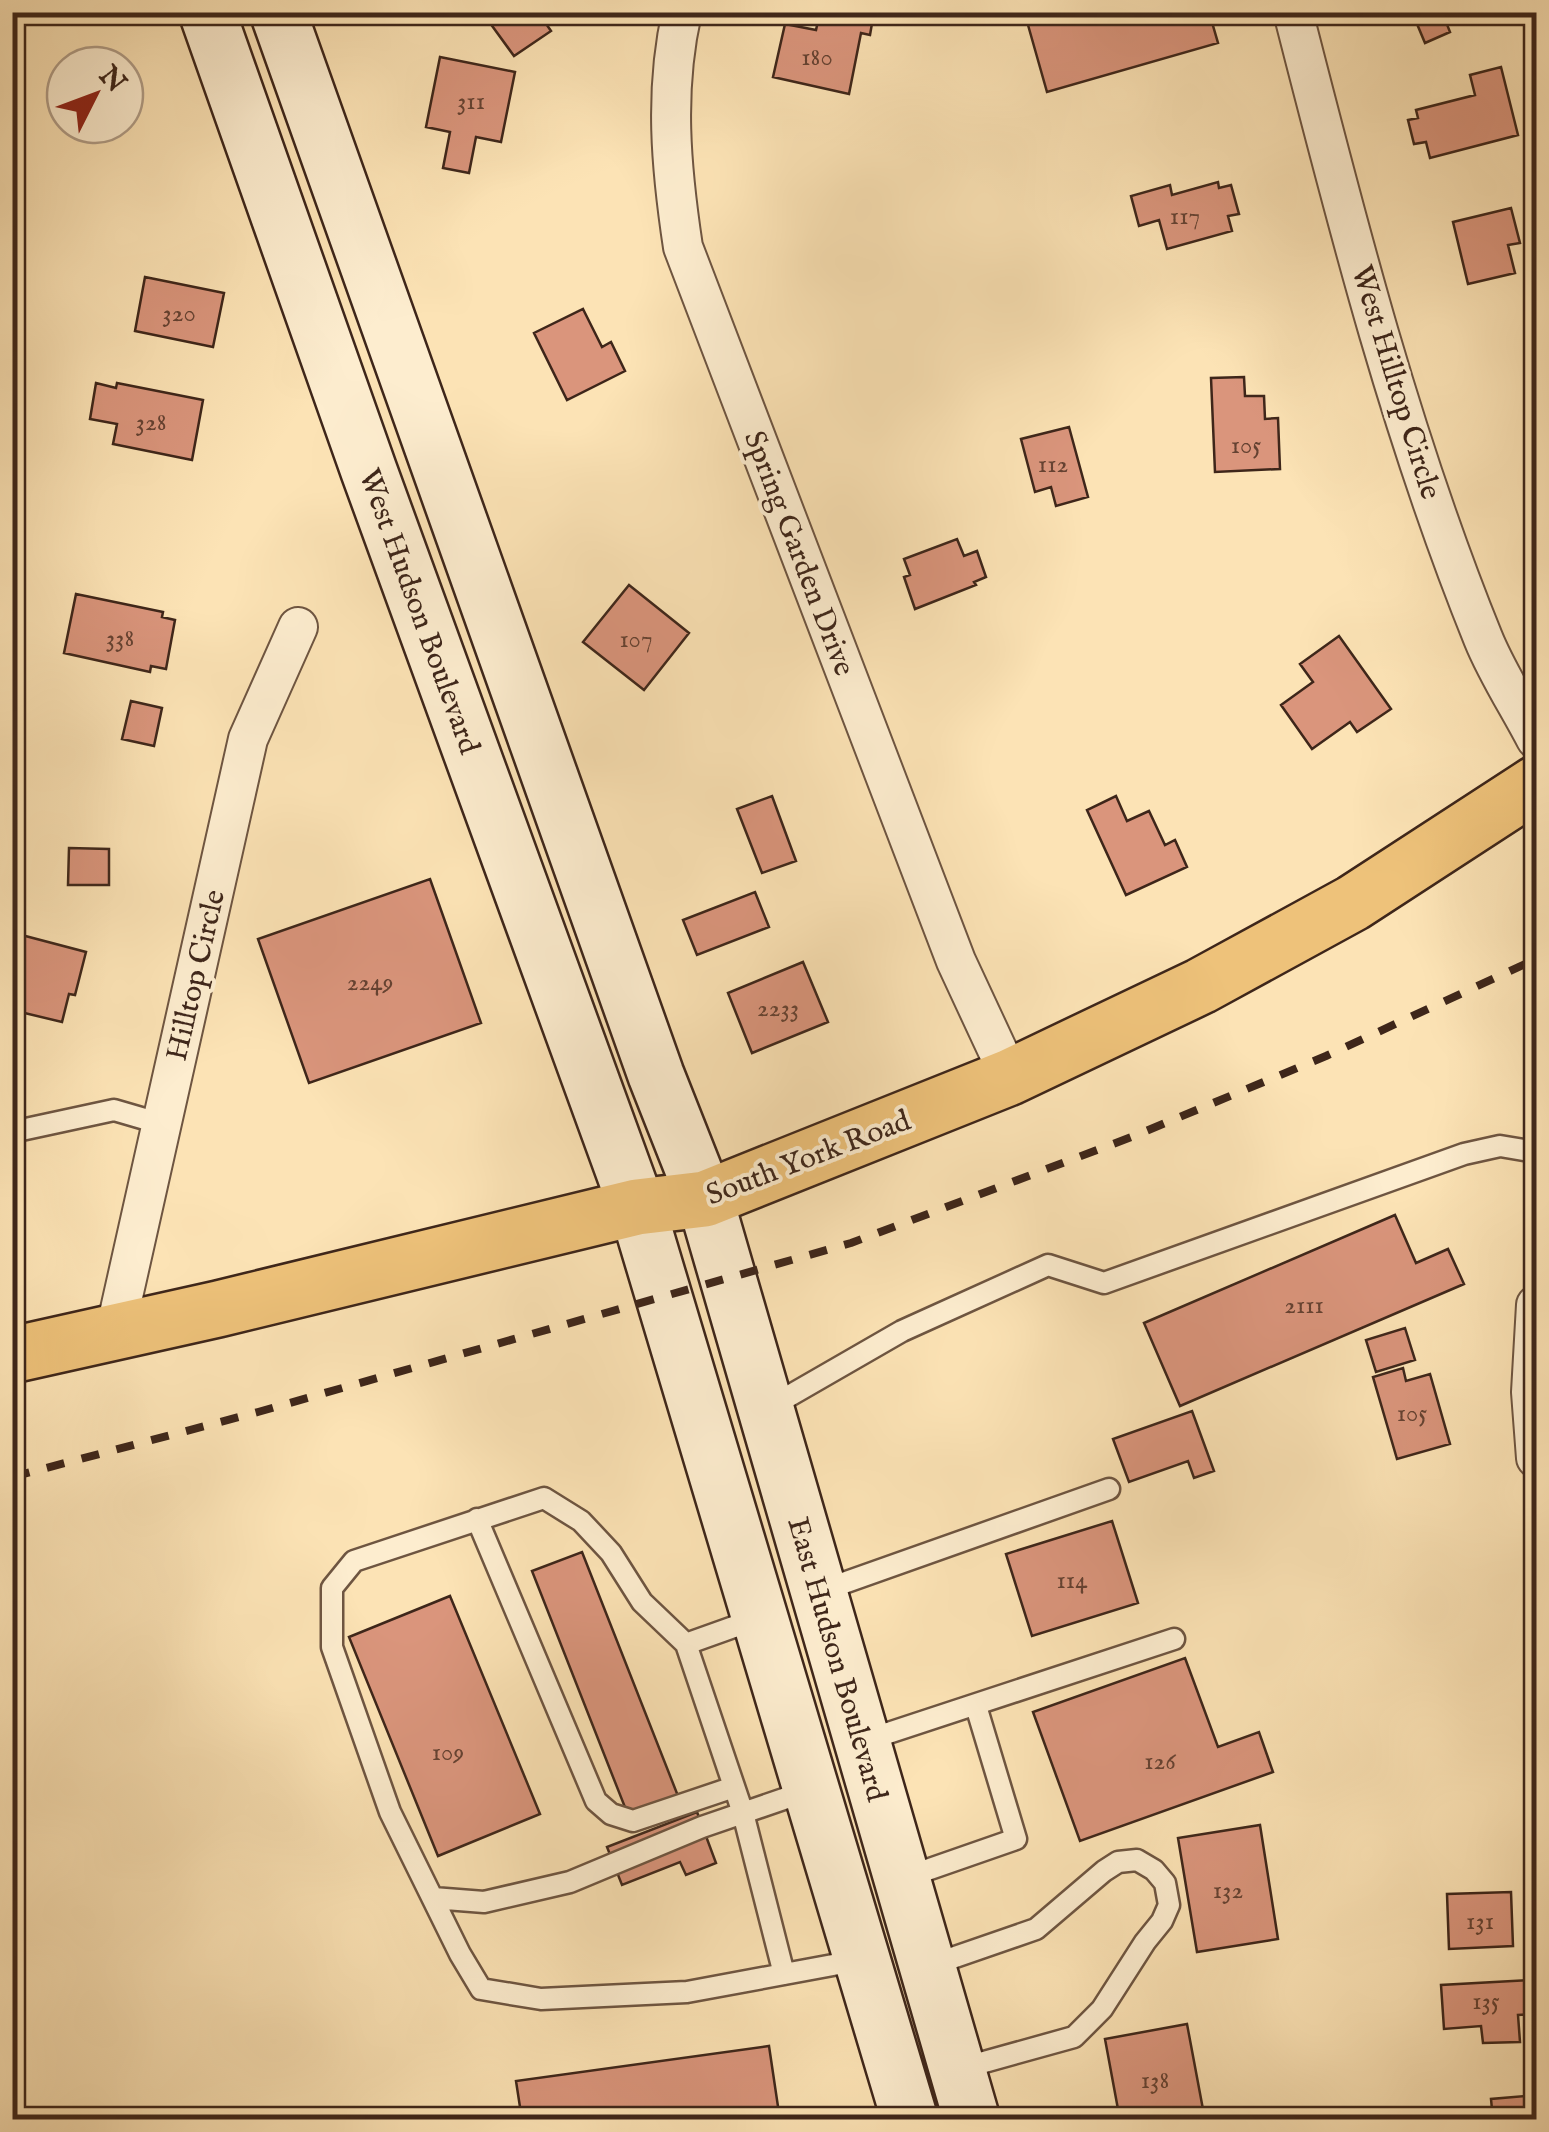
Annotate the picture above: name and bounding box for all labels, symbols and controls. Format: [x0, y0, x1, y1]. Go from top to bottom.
house number: 180 [801, 42, 833, 74]
north arrow [45, 45, 145, 145]
text: N [90, 58, 133, 101]
house number: 311 [457, 86, 485, 118]
house number: 117 [1170, 201, 1200, 233]
street label: West Hilltop Circle [1341, 261, 1449, 504]
house number: 320 [162, 298, 196, 330]
house number: 328 [136, 407, 166, 439]
street label: Spring Garden Drive [734, 426, 862, 682]
house number: 105 [1231, 430, 1261, 462]
house number: 112 [1038, 449, 1068, 481]
street label: West Hudson Boulevard [349, 464, 488, 760]
house number: 338 [106, 623, 134, 655]
house number: 107 [619, 624, 653, 656]
street label: Hilltop Circle [159, 886, 235, 1065]
house number: 2249 [347, 967, 393, 999]
house number: 2233 [757, 993, 799, 1025]
street label: South York Road [701, 1102, 917, 1215]
house number: 2111 [1284, 1290, 1324, 1322]
house number: 105 [1397, 1398, 1427, 1430]
street label: East Hudson Boulevard [777, 1513, 895, 1807]
house number: 114 [1057, 1565, 1088, 1597]
house number: 109 [432, 1737, 464, 1769]
house number: 126 [1144, 1746, 1176, 1778]
house number: 132 [1213, 1875, 1243, 1907]
house number: 131 [1466, 1906, 1494, 1938]
house number: 135 [1472, 1986, 1500, 2018]
house number: 138 [1141, 2065, 1169, 2097]

